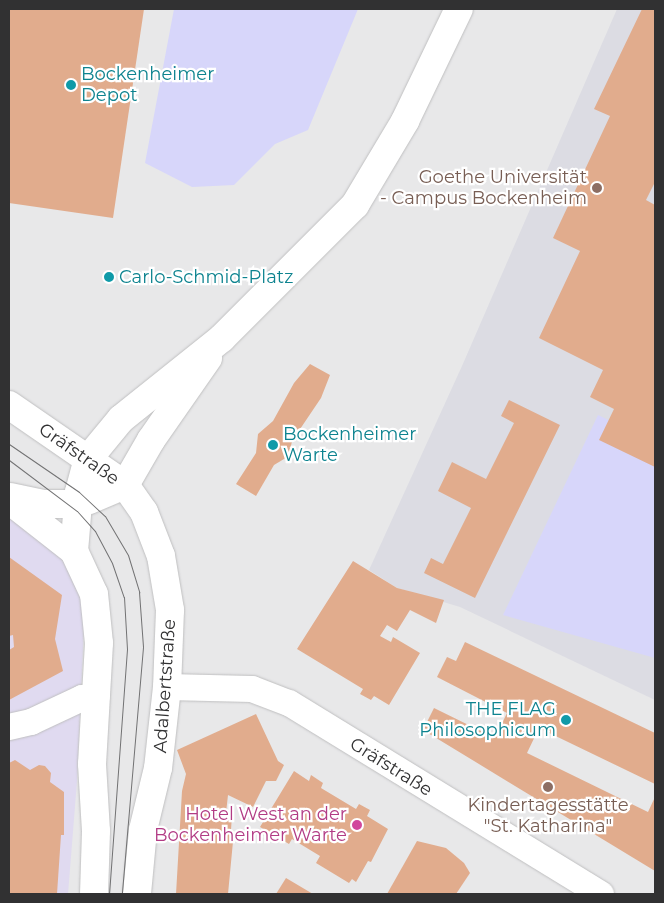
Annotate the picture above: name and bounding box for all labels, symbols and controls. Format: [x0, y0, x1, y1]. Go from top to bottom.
place label: Bockenheimer Depot [81, 64, 214, 106]
marker: Bockenheimer Depot [65, 79, 77, 91]
place label: Goethe Universität - Campus Bockenheim [380, 167, 587, 210]
marker: Goethe Universität - Campus Bockenheim [591, 182, 603, 194]
place label: Carlo-Schmid-Platz [119, 266, 293, 288]
marker: Carlo-Schmid-Platz [103, 271, 115, 283]
street label: Gräfstraße [35, 418, 123, 490]
place label: Bockenheimer Warte [283, 424, 416, 466]
marker: Bockenheimer Warte [267, 439, 279, 451]
street label: Adalbertstraße [150, 618, 180, 754]
place label: THE FLAG Philosophicum [419, 699, 556, 742]
marker: THE FLAG Philosophicum [560, 714, 572, 726]
street label: Gräfstraße [346, 733, 436, 801]
marker: Kindertagesstätte "St. Katharina" [542, 781, 554, 793]
place label: Kindertagesstätte "St. Katharina" [467, 795, 629, 838]
place label: Hotel West an der Bockenheimer Warte [154, 804, 347, 846]
marker: Hotel West an der Bockenheimer Warte [351, 819, 363, 831]

